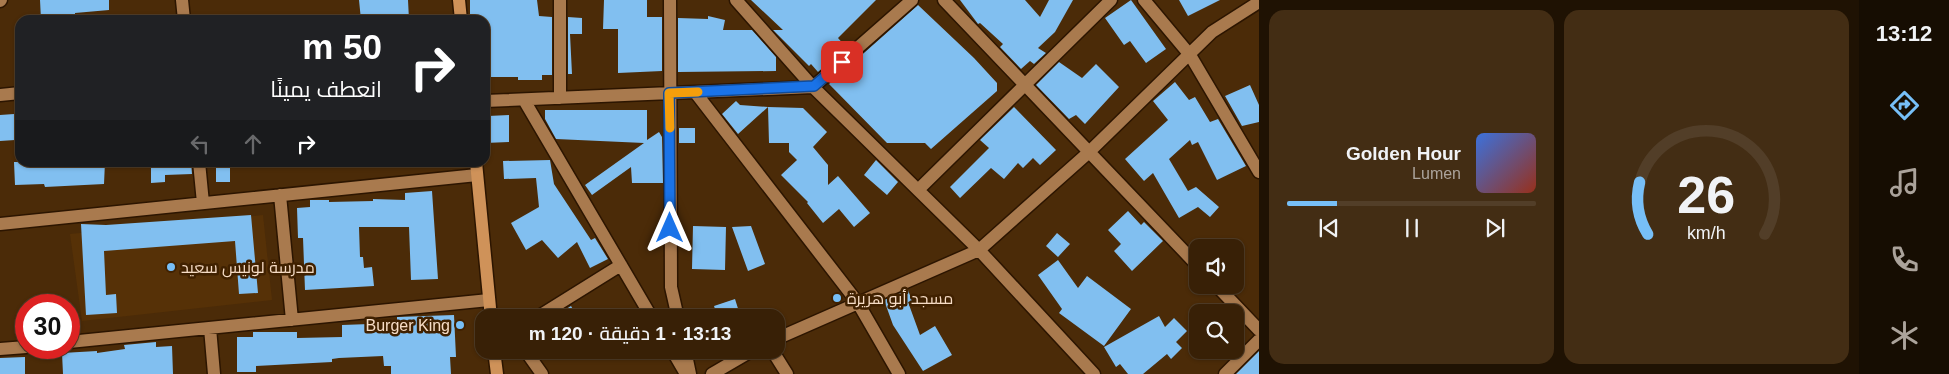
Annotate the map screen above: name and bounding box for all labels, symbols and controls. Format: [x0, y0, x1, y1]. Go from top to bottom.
text: 13:12 [1876, 21, 1932, 46]
text: 50 m [302, 27, 382, 66]
icon: right [400, 35, 465, 100]
pin [821, 41, 863, 83]
icon: arrive [828, 48, 856, 76]
text: انعطف يمينًا [270, 77, 382, 102]
icon: directions [1887, 88, 1922, 123]
icon: left [186, 130, 214, 158]
icon: ahead [239, 130, 267, 158]
icon: right [292, 130, 320, 158]
text: Golden Hour [1346, 143, 1461, 164]
text: Lumen [1412, 165, 1461, 182]
icon: music [1887, 165, 1922, 200]
text: 26 [1678, 166, 1735, 224]
position arrow [643, 201, 695, 253]
icon: previous [1315, 214, 1343, 242]
icon: pause [1398, 214, 1426, 242]
icon: next [1481, 214, 1509, 242]
text: km/h [1687, 223, 1726, 243]
map controls [1189, 239, 1244, 359]
button: sound [1189, 239, 1244, 294]
icon: phone [1887, 242, 1922, 277]
place label: مدرسة لونيس سعيد [181, 259, 315, 278]
marker: مدرسة لونيس سعيد [165, 261, 177, 273]
place label: مسجد أبو هريرة [847, 289, 953, 308]
marker: مسجد أبو هريرة [831, 292, 843, 304]
speed limit sign: 30 [15, 294, 80, 359]
button: search [1189, 304, 1244, 359]
place label: Burger King [366, 317, 450, 334]
icon: climate [1887, 318, 1922, 353]
marker: Burger King [454, 319, 466, 331]
text: 13:13 · 1 دقيقة · 120 m [529, 323, 731, 344]

